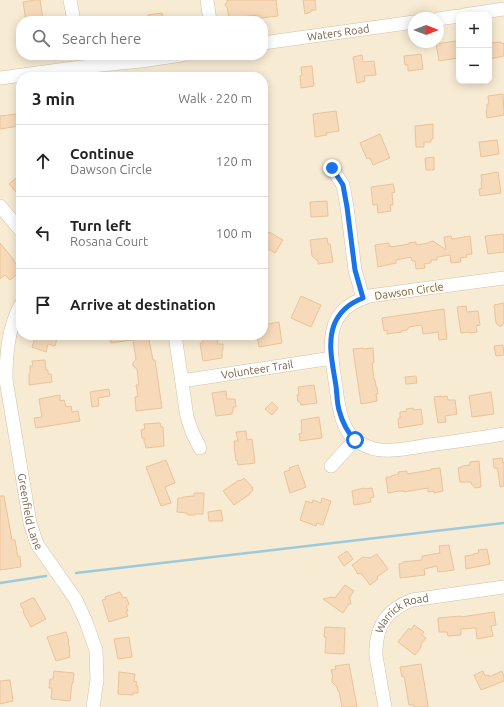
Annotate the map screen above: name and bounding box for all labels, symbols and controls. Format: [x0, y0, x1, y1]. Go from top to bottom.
north arrow [408, 12, 444, 48]
map controls [456, 12, 492, 84]
button: + [456, 12, 492, 48]
search box [16, 16, 268, 60]
street label: Waters Road [306, 22, 370, 43]
icon: search [30, 27, 52, 49]
text: Search here [62, 30, 141, 47]
button: − [456, 48, 492, 84]
text: 3 min [32, 89, 75, 108]
text: Walk · 220 m [178, 91, 252, 105]
text: Continue [70, 145, 134, 162]
icon: ahead [32, 150, 54, 172]
text: 120 m [216, 154, 252, 168]
route end [323, 159, 341, 177]
text: Dawson Circle [70, 162, 152, 176]
text: Turn left [70, 217, 131, 234]
icon: left [32, 222, 54, 244]
text: 100 m [216, 226, 252, 240]
text: Rosana Court [70, 234, 148, 248]
street label: Dawson Circle [374, 280, 444, 302]
icon: arrive [32, 294, 54, 316]
text: Arrive at destination [70, 296, 216, 313]
street label: Volunteer Trail [220, 358, 294, 381]
route start [346, 431, 364, 449]
street label: Greenfield Lane [16, 472, 45, 552]
street label: Warrick Road [373, 592, 429, 635]

